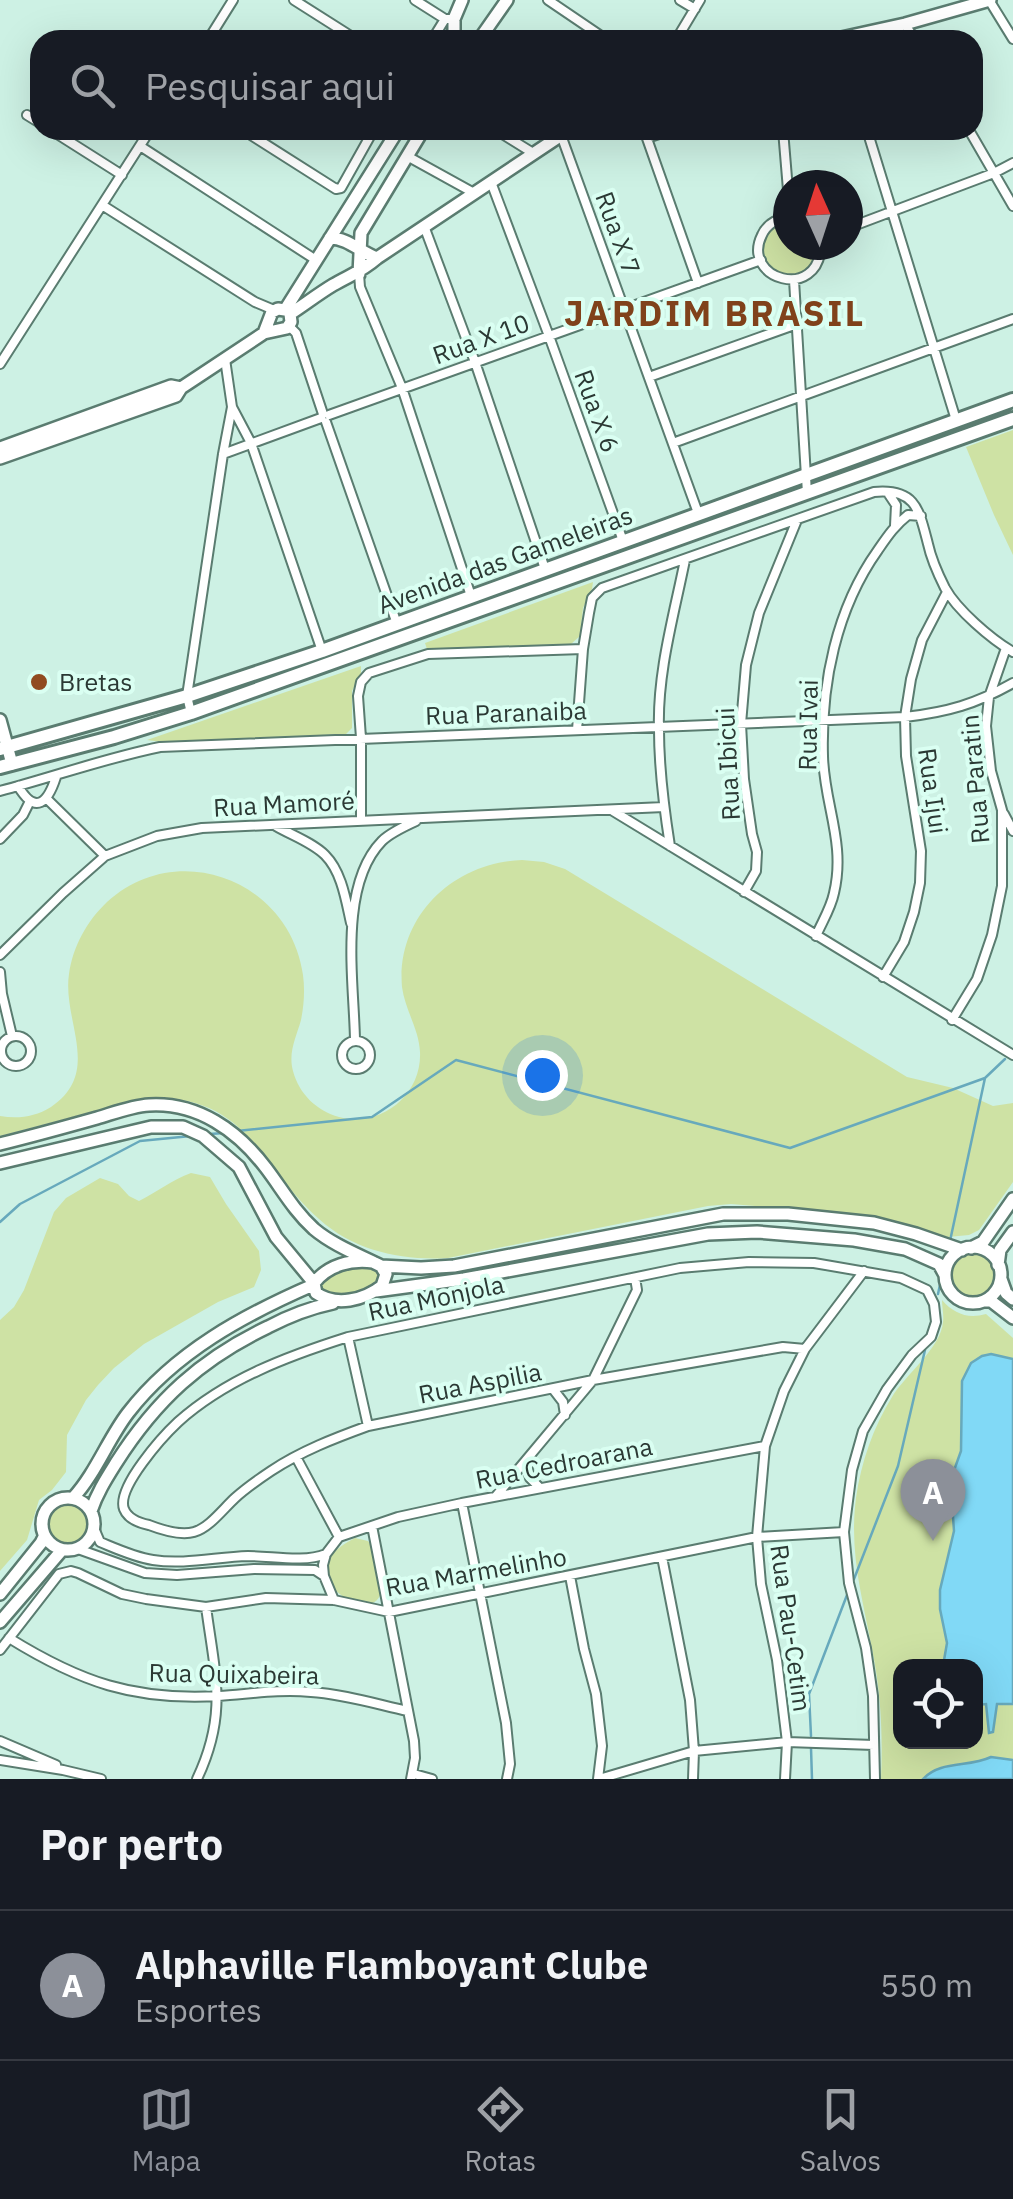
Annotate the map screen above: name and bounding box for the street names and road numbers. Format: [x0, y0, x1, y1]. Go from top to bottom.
street label: Rua X 7 [588, 187, 649, 279]
street label: Rua X 10 [428, 306, 534, 371]
street label: Rua X 6 [567, 365, 628, 457]
street label: Avenida das Gameleiras [373, 498, 637, 621]
street label: Rua Ivai [790, 679, 825, 771]
street label: Rua Paranaiba [425, 693, 587, 732]
street label: Rua Ibicui [708, 707, 747, 821]
street label: Rua Paratin [952, 713, 997, 845]
street label: Rua Ijui [911, 746, 956, 836]
street label: Rua Mamoré [212, 783, 356, 824]
street label: Rua Monjola [365, 1267, 507, 1328]
street label: Rua Aspilia [415, 1354, 544, 1411]
street label: Rua Cedroarana [473, 1429, 655, 1496]
street label: Rua Marmelinho [383, 1539, 569, 1604]
street label: Rua Pau-Cetim [763, 1542, 820, 1714]
street label: Rua Quixabeira [148, 1656, 320, 1691]

